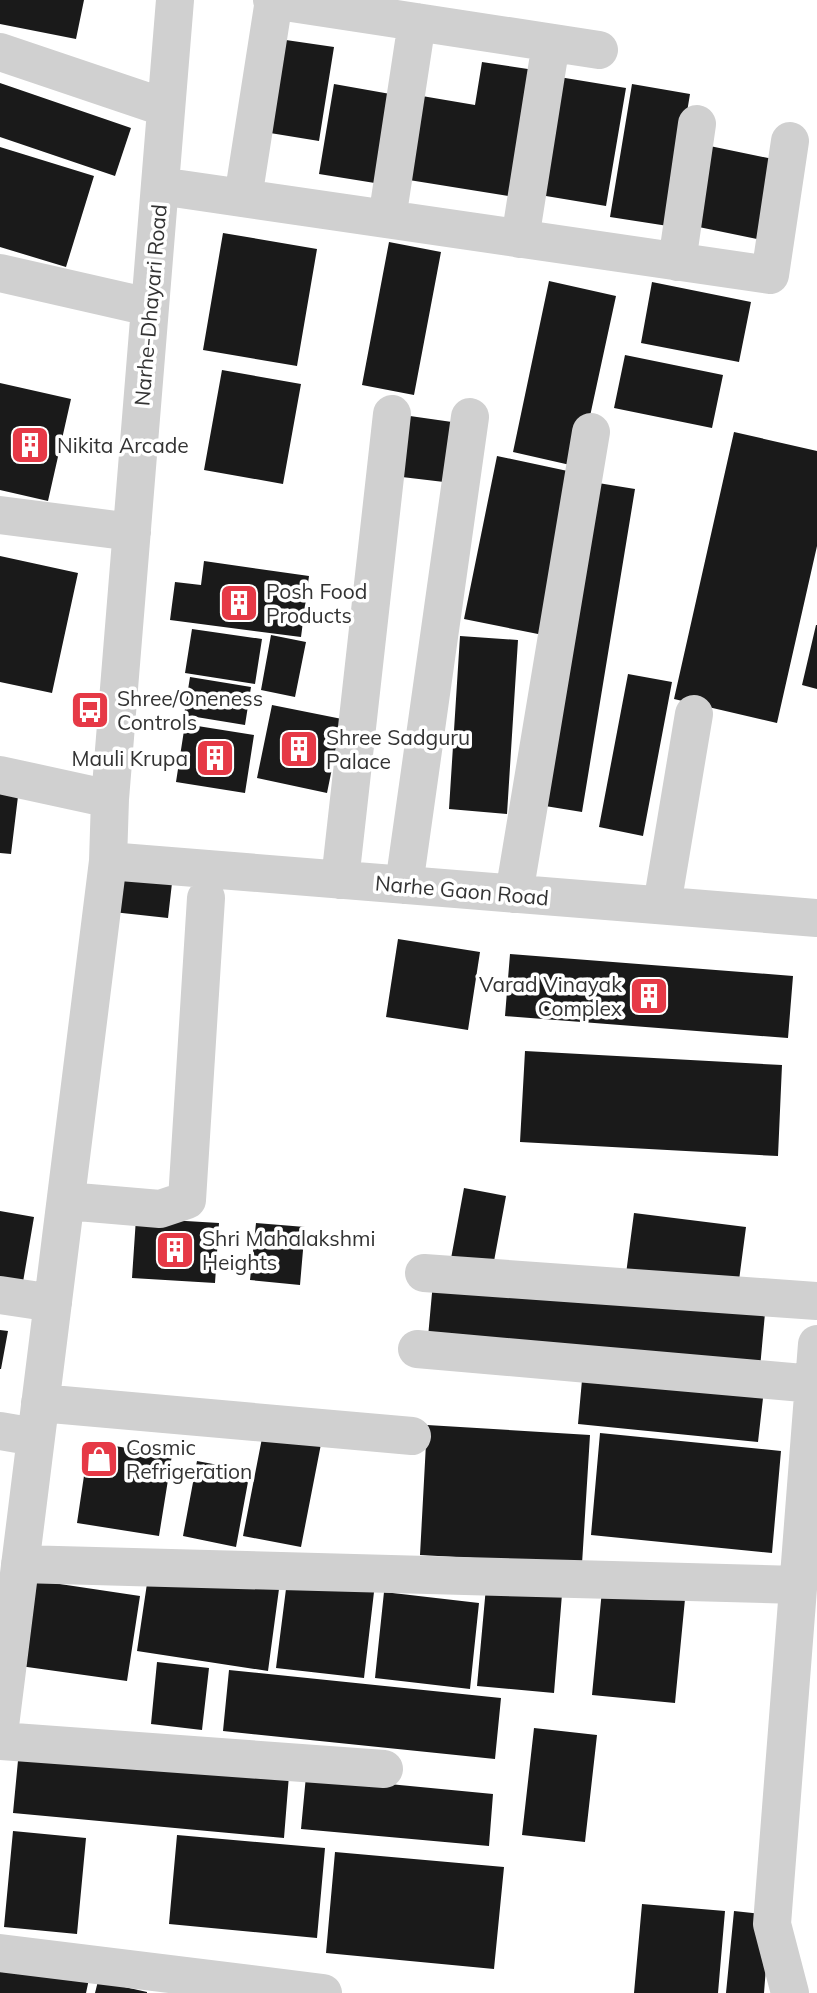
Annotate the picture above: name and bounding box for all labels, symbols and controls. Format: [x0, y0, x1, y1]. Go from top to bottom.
street label: Narhe-Dhayari Road [128, 203, 172, 407]
building icon: Nikita Arcade [9, 424, 51, 466]
place label: Nikita Arcade [57, 432, 189, 458]
place label: Posh Food Products [266, 578, 367, 628]
building icon: Posh Food Products [218, 582, 260, 624]
place label: Shree/Oneness Controls [117, 685, 263, 735]
bus stop icon: Shree/Oneness Controls [69, 689, 111, 731]
place label: Shree Sadguru Palace [326, 724, 470, 774]
building icon: Shree Sadguru Palace [278, 728, 320, 770]
building icon: Mauli Krupa [194, 737, 236, 779]
place label: Mauli Krupa [72, 745, 188, 771]
street label: Narhe Gaon Road [374, 869, 550, 911]
place label: Varad Vinayak Complex [479, 971, 622, 1021]
building icon: Varad Vinayak Complex [628, 975, 670, 1017]
place label: Shri Mahalakshmi Heights [202, 1225, 375, 1275]
building icon: Shri Mahalakshmi Heights [154, 1229, 196, 1271]
place label: Cosmic Refrigeration [126, 1434, 252, 1484]
shop icon: Cosmic Refrigeration [78, 1438, 120, 1480]

